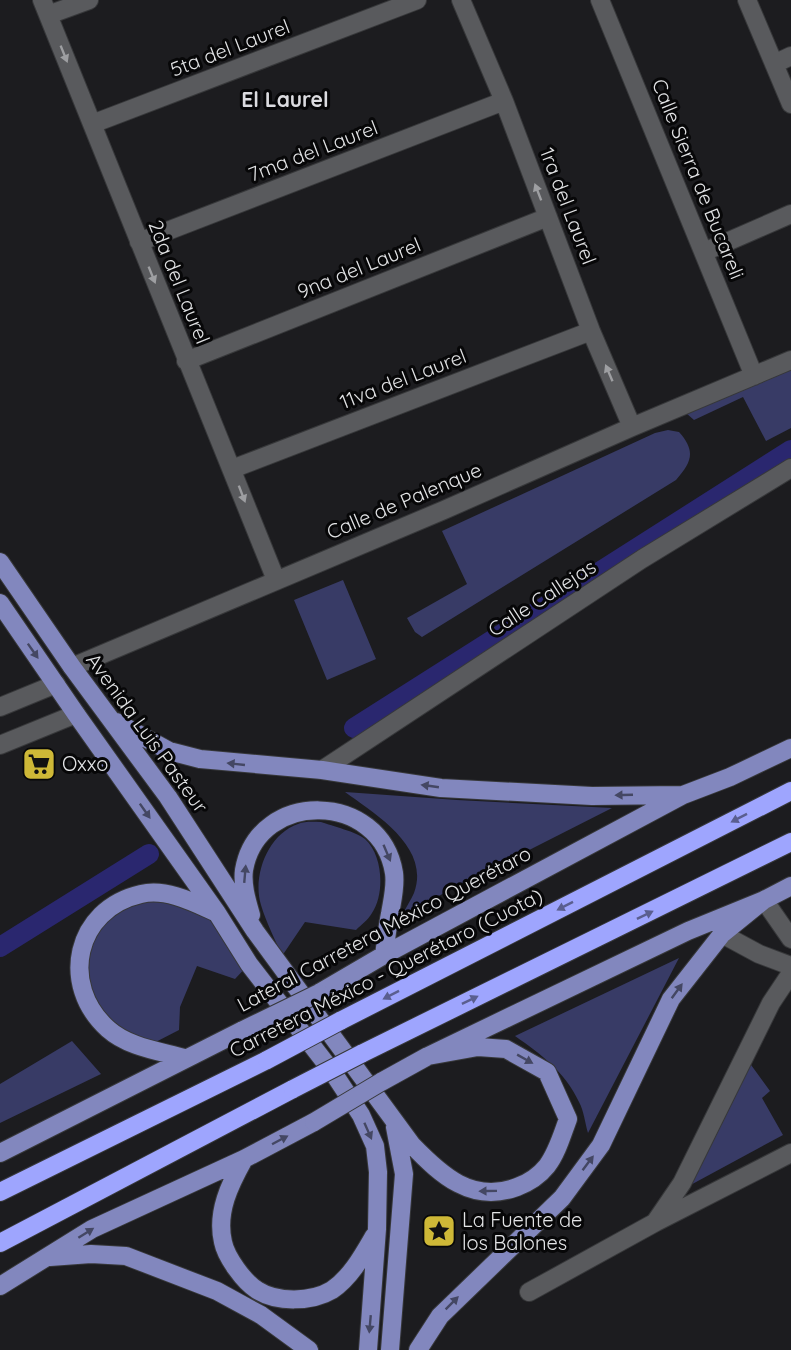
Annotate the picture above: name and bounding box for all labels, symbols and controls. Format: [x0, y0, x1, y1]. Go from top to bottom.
street label: 5ta del Laurel [167, 13, 293, 82]
one-way arrow [59, 46, 69, 64]
street label: Calle Sierra de Bucareli [647, 75, 750, 283]
district label: El Laurel [241, 86, 329, 112]
street label: 7ma del Laurel [245, 114, 381, 187]
street label: 1ra del Laurel [535, 144, 602, 268]
one-way arrow [533, 183, 543, 201]
street label: 2da del Laurel [143, 216, 216, 347]
street label: 9na del Laurel [293, 231, 424, 304]
one-way arrow [147, 266, 157, 284]
street label: 11va del Laurel [336, 343, 470, 414]
one-way arrow [604, 364, 614, 382]
street label: Calle de Palenque [323, 457, 485, 544]
one-way arrow [237, 485, 247, 503]
street label: Calle Callejas [483, 554, 600, 642]
one-way arrow [27, 643, 39, 659]
street label: Avenida Luis Pasteur [81, 648, 214, 818]
supermarket icon: Oxxo [21, 746, 57, 782]
place label: Oxxo [62, 751, 108, 776]
one-way arrow [226, 759, 245, 768]
one-way arrow [420, 782, 439, 791]
one-way arrow [615, 790, 634, 799]
one-way arrow [139, 803, 151, 819]
one-way arrow [730, 812, 748, 822]
street label: Lateral Carretera México Querétaro [232, 840, 535, 1017]
one-way arrow [382, 845, 392, 863]
one-way arrow [240, 865, 250, 884]
street label: Carretera México - Querétaro (Cuota) [225, 882, 547, 1063]
one-way arrow [556, 901, 573, 911]
one-way arrow [637, 910, 654, 920]
one-way arrow [671, 983, 683, 998]
one-way arrow [383, 990, 400, 999]
one-way arrow [461, 996, 478, 1005]
one-way arrow [517, 1054, 534, 1064]
one-way arrow [364, 1122, 373, 1140]
one-way arrow [272, 1135, 289, 1145]
one-way arrow [581, 1156, 593, 1171]
one-way arrow [478, 1186, 497, 1196]
place label: La Fuente de los Balones [462, 1207, 582, 1255]
place icon: La Fuente de los Balones [421, 1213, 457, 1249]
one-way arrow [77, 1228, 94, 1239]
one-way arrow [445, 1297, 459, 1311]
one-way arrow [365, 1315, 375, 1334]

